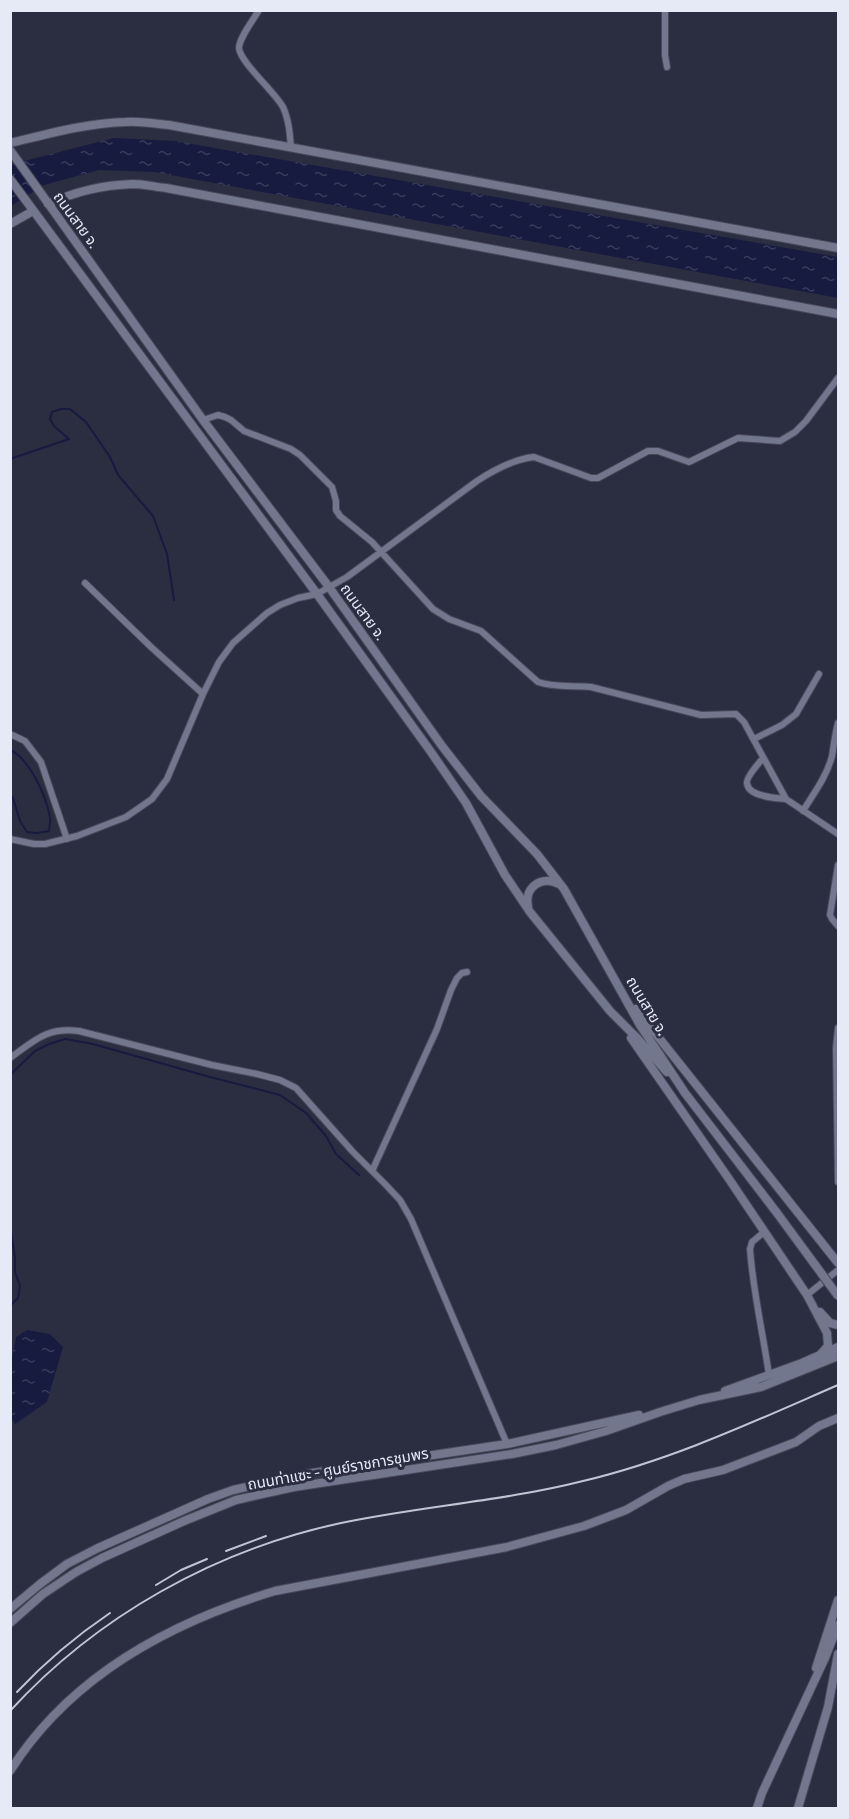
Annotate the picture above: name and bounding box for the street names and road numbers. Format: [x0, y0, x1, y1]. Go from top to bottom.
street label: ถนนสาย จ. [50, 188, 103, 251]
street label: ถนนสาย จ. [337, 580, 390, 643]
street label: ถนนสาย จ. [623, 973, 672, 1038]
street label: ถนนท่าแซะ - ศูนย์ราชการชุมพร [246, 1443, 430, 1494]

